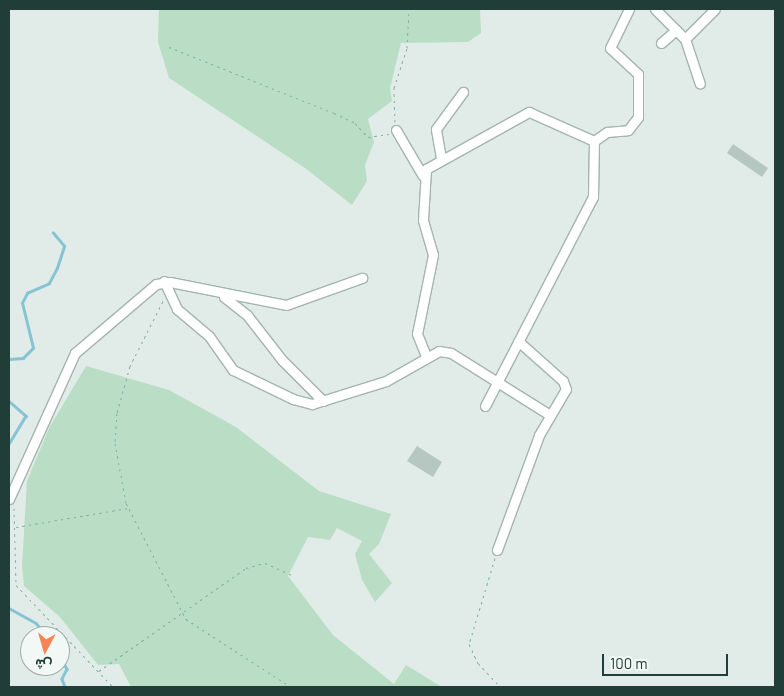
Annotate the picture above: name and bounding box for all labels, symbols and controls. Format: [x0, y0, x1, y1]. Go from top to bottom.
north arrow [20, 626, 70, 676]
scale bar [604, 644, 730, 676]
text: 100 m [610, 654, 648, 672]
text: ش [34, 656, 53, 675]

